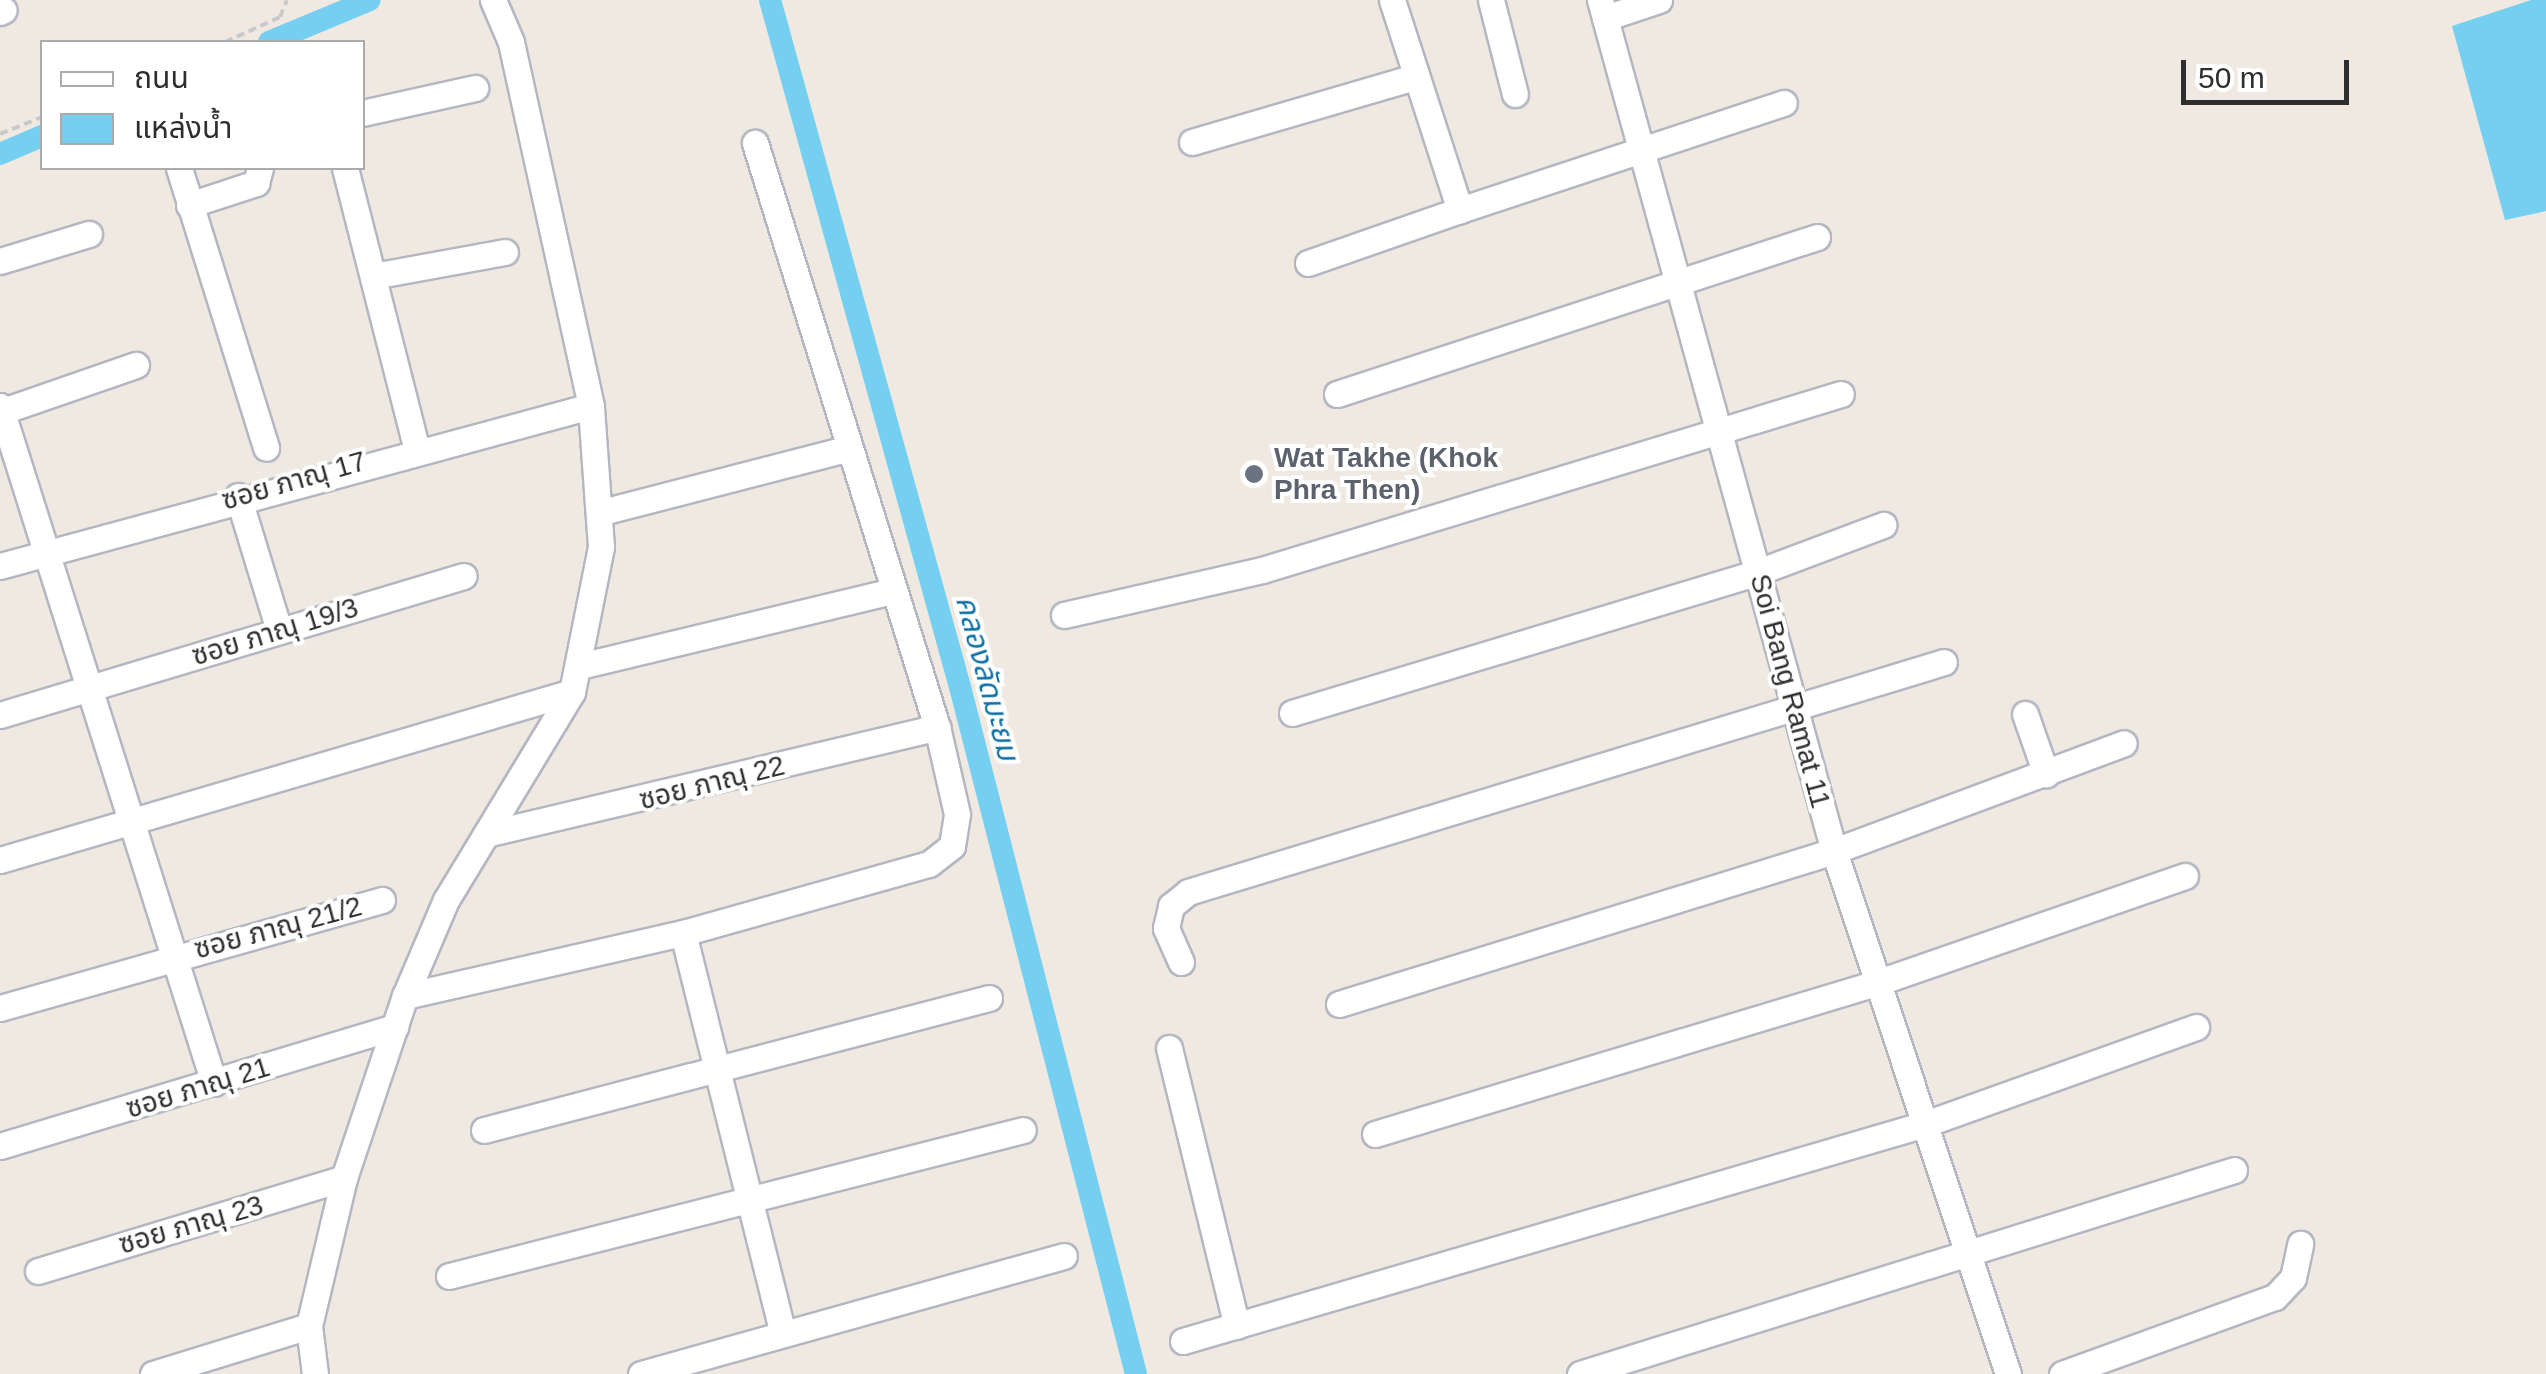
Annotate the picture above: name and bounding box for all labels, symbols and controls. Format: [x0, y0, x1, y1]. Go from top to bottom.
legend [40, 40, 365, 170]
scale bar [2186, 40, 2354, 102]
text: ถนน [134, 61, 189, 94]
text: 50 m [2198, 61, 2265, 94]
text: แหล่งน้ำ [134, 111, 232, 144]
place label: Wat Takhe (Khok Phra Then) [1274, 441, 1498, 507]
street label: ซอย ภาณุ 17 [218, 444, 370, 518]
marker: Wat Takhe (Khok Phra Then) [1243, 463, 1265, 485]
street label: Soi Bang Ramat 11 [1743, 570, 1837, 812]
street label: ซอย ภาณุ 19/3 [188, 591, 362, 673]
water label: คลองลัดมะยม [948, 592, 1026, 764]
street label: ซอย ภาณุ 22 [636, 749, 788, 817]
street label: ซอย ภาณุ 21/2 [191, 890, 365, 966]
street label: ซอย ภาณุ 21 [122, 1050, 274, 1126]
street label: ซอย ภาณุ 23 [115, 1188, 267, 1262]

